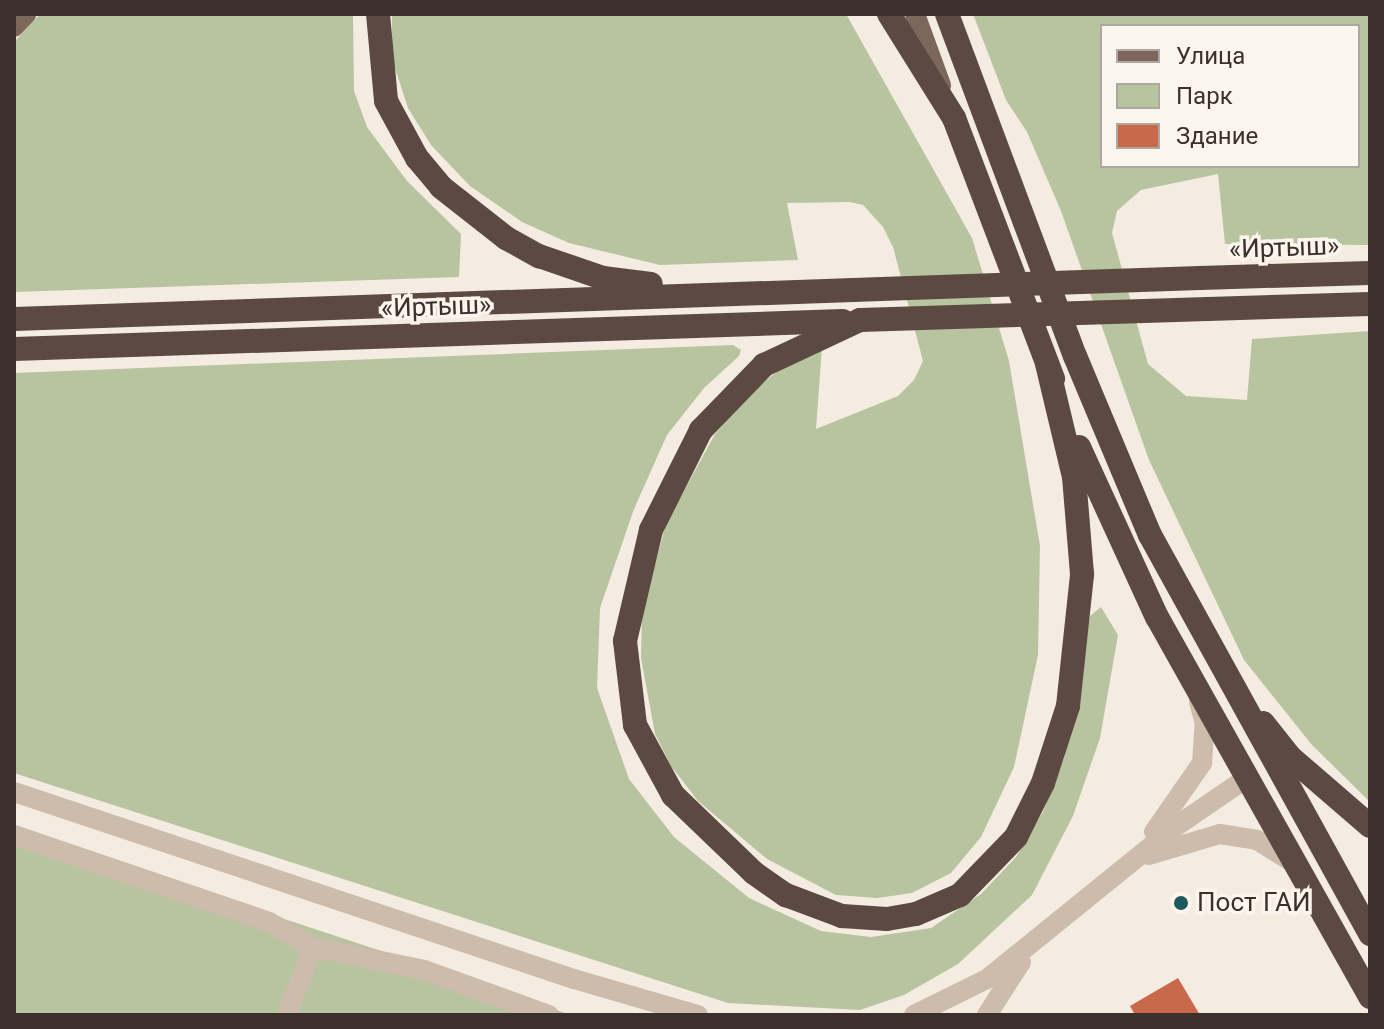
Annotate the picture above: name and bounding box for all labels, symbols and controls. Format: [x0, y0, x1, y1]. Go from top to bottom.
legend [1100, 24, 1360, 168]
text: Улица [1176, 42, 1245, 70]
text: Парк [1176, 82, 1233, 110]
text: Здание [1176, 122, 1258, 150]
street label: «Иртыш» [1228, 230, 1340, 266]
street label: «Иртыш» [380, 289, 492, 325]
place label: Пост ГАИ [1197, 887, 1310, 919]
marker: Пост ГАИ [1172, 894, 1190, 912]

